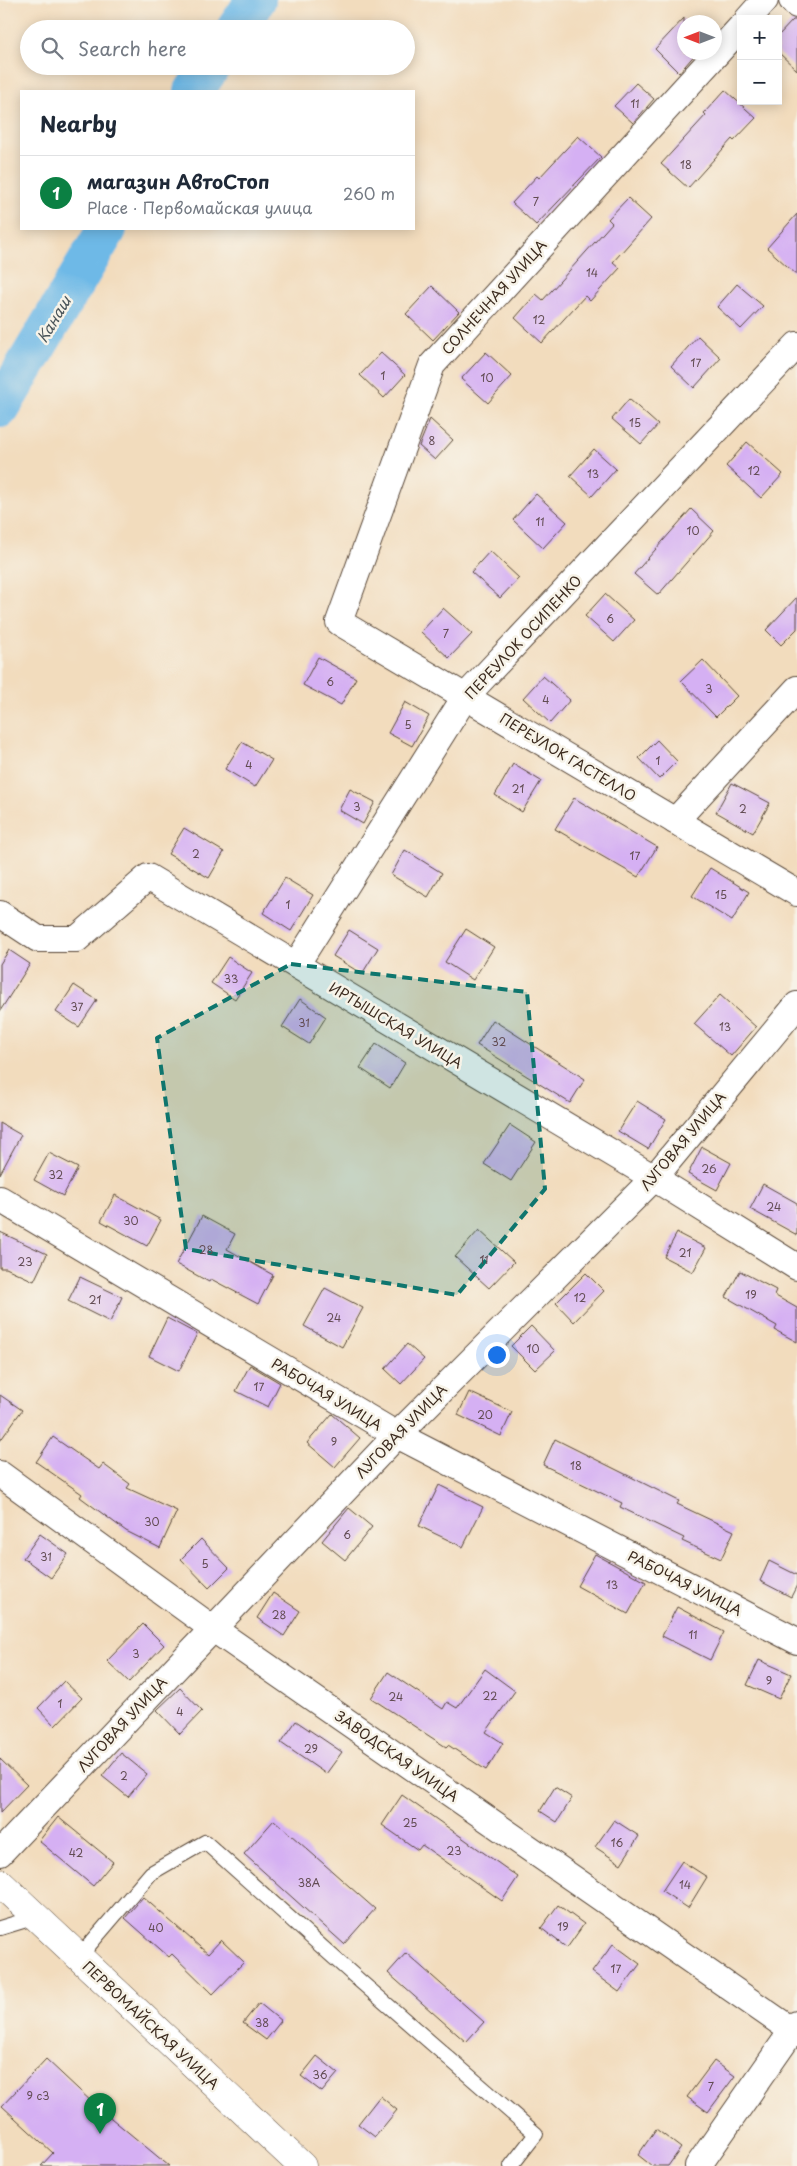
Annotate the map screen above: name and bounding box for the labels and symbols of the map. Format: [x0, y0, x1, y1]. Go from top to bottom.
north arrow [677, 15, 722, 60]
house number: 11 [630, 95, 640, 112]
house number: 18 [680, 156, 692, 173]
house number: 7 [533, 193, 539, 210]
street label: СОЛНЕЧНАЯ УЛИЦА [437, 235, 552, 359]
house number: 14 [586, 264, 598, 281]
water label: Канаш [30, 290, 77, 347]
house number: 12 [533, 311, 546, 328]
house number: 17 [691, 354, 702, 371]
house number: 1 [381, 367, 386, 384]
house number: 10 [481, 369, 493, 386]
house number: 15 [629, 414, 641, 431]
house number: 8 [429, 432, 436, 449]
house number: 12 [748, 462, 761, 479]
house number: 13 [587, 465, 599, 482]
house number: 11 [535, 513, 545, 530]
house number: 10 [687, 522, 699, 539]
street label: ПЕРЕУЛОК ОСИПЕНКО [460, 570, 586, 704]
house number: 6 [606, 610, 614, 627]
house number: 7 [443, 625, 449, 642]
house number: 6 [326, 673, 334, 690]
house number: 3 [705, 680, 713, 697]
house number: 4 [542, 691, 550, 708]
street label: ПЕРЕУЛОК ГАСТЕЛЛО [496, 708, 640, 806]
house number: 5 [404, 716, 412, 733]
house number: 1 [656, 752, 661, 769]
house number: 4 [245, 756, 253, 773]
house number: 21 [512, 780, 524, 797]
house number: 3 [353, 798, 361, 815]
house number: 2 [739, 800, 747, 817]
house number: 2 [192, 845, 200, 862]
house number: 17 [630, 847, 641, 864]
house number: 15 [715, 886, 727, 903]
house number: 1 [286, 896, 291, 913]
house number: 33 [224, 970, 238, 987]
street label: ИРТЫШСКАЯ УЛИЦА [325, 977, 467, 1073]
house number: 37 [71, 998, 84, 1015]
house number: 31 [298, 1014, 310, 1031]
house number: 13 [719, 1018, 731, 1035]
house number: 32 [492, 1033, 507, 1050]
street label: ЛУГОВАЯ УЛИЦА [635, 1087, 731, 1195]
house number: 26 [701, 1160, 717, 1177]
house number: 32 [49, 1166, 64, 1183]
house number: 24 [767, 1198, 781, 1215]
house number: 30 [123, 1212, 139, 1229]
house number: 28 [199, 1241, 213, 1258]
house number: 21 [679, 1244, 691, 1261]
house number: 11 [479, 1251, 489, 1268]
house number: 23 [18, 1253, 32, 1270]
house number: 19 [745, 1286, 757, 1303]
house number: 12 [574, 1289, 587, 1306]
house number: 21 [89, 1291, 101, 1308]
house number: 24 [327, 1309, 341, 1326]
house number: 10 [527, 1340, 539, 1357]
your location [484, 1342, 510, 1368]
street label: РАБОЧАЯ УЛИЦА [268, 1353, 386, 1435]
house number: 17 [254, 1378, 265, 1395]
street label: ЛУГОВАЯ УЛИЦА [351, 1379, 452, 1483]
house number: 20 [477, 1406, 493, 1423]
house number: 9 [331, 1433, 337, 1450]
house number: 18 [570, 1457, 582, 1474]
house number: 30 [144, 1513, 160, 1530]
house number: 6 [343, 1526, 351, 1543]
street label: РАБОЧАЯ УЛИЦА [624, 1545, 746, 1621]
house number: 31 [40, 1548, 52, 1565]
house number: 5 [201, 1555, 209, 1572]
house number: 13 [606, 1576, 618, 1593]
house number: 28 [272, 1606, 286, 1623]
house number: 11 [688, 1626, 698, 1643]
house number: 3 [132, 1645, 140, 1662]
street label: ЛУГОВАЯ УЛИЦА [72, 1671, 172, 1776]
house number: 9 [766, 1672, 772, 1689]
house number: 22 [483, 1687, 497, 1704]
house number: 24 [389, 1688, 403, 1705]
house number: 1 [58, 1695, 63, 1712]
house number: 4 [176, 1703, 184, 1720]
street label: ЗАВОДСКАЯ УЛИЦА [331, 1705, 463, 1807]
house number: 29 [304, 1740, 318, 1757]
house number: 2 [120, 1767, 128, 1784]
house number: 25 [403, 1814, 417, 1831]
house number: 16 [611, 1834, 624, 1851]
house number: 23 [447, 1842, 461, 1859]
house number: 42 [69, 1844, 84, 1861]
house number: 38А [298, 1874, 321, 1891]
house number: 14 [679, 1876, 691, 1893]
house number: 19 [557, 1918, 569, 1935]
house number: 40 [148, 1919, 164, 1936]
street label: ПЕРВОМАЙСКАЯ УЛИЦА [78, 1956, 224, 2094]
house number: 17 [611, 1960, 622, 1977]
house number: 38 [255, 2014, 269, 2031]
house number: 36 [313, 2066, 328, 2083]
house number: 7 [708, 2078, 714, 2095]
house number: 9 с3 [27, 2087, 49, 2104]
pin: 1 [84, 2093, 116, 2134]

